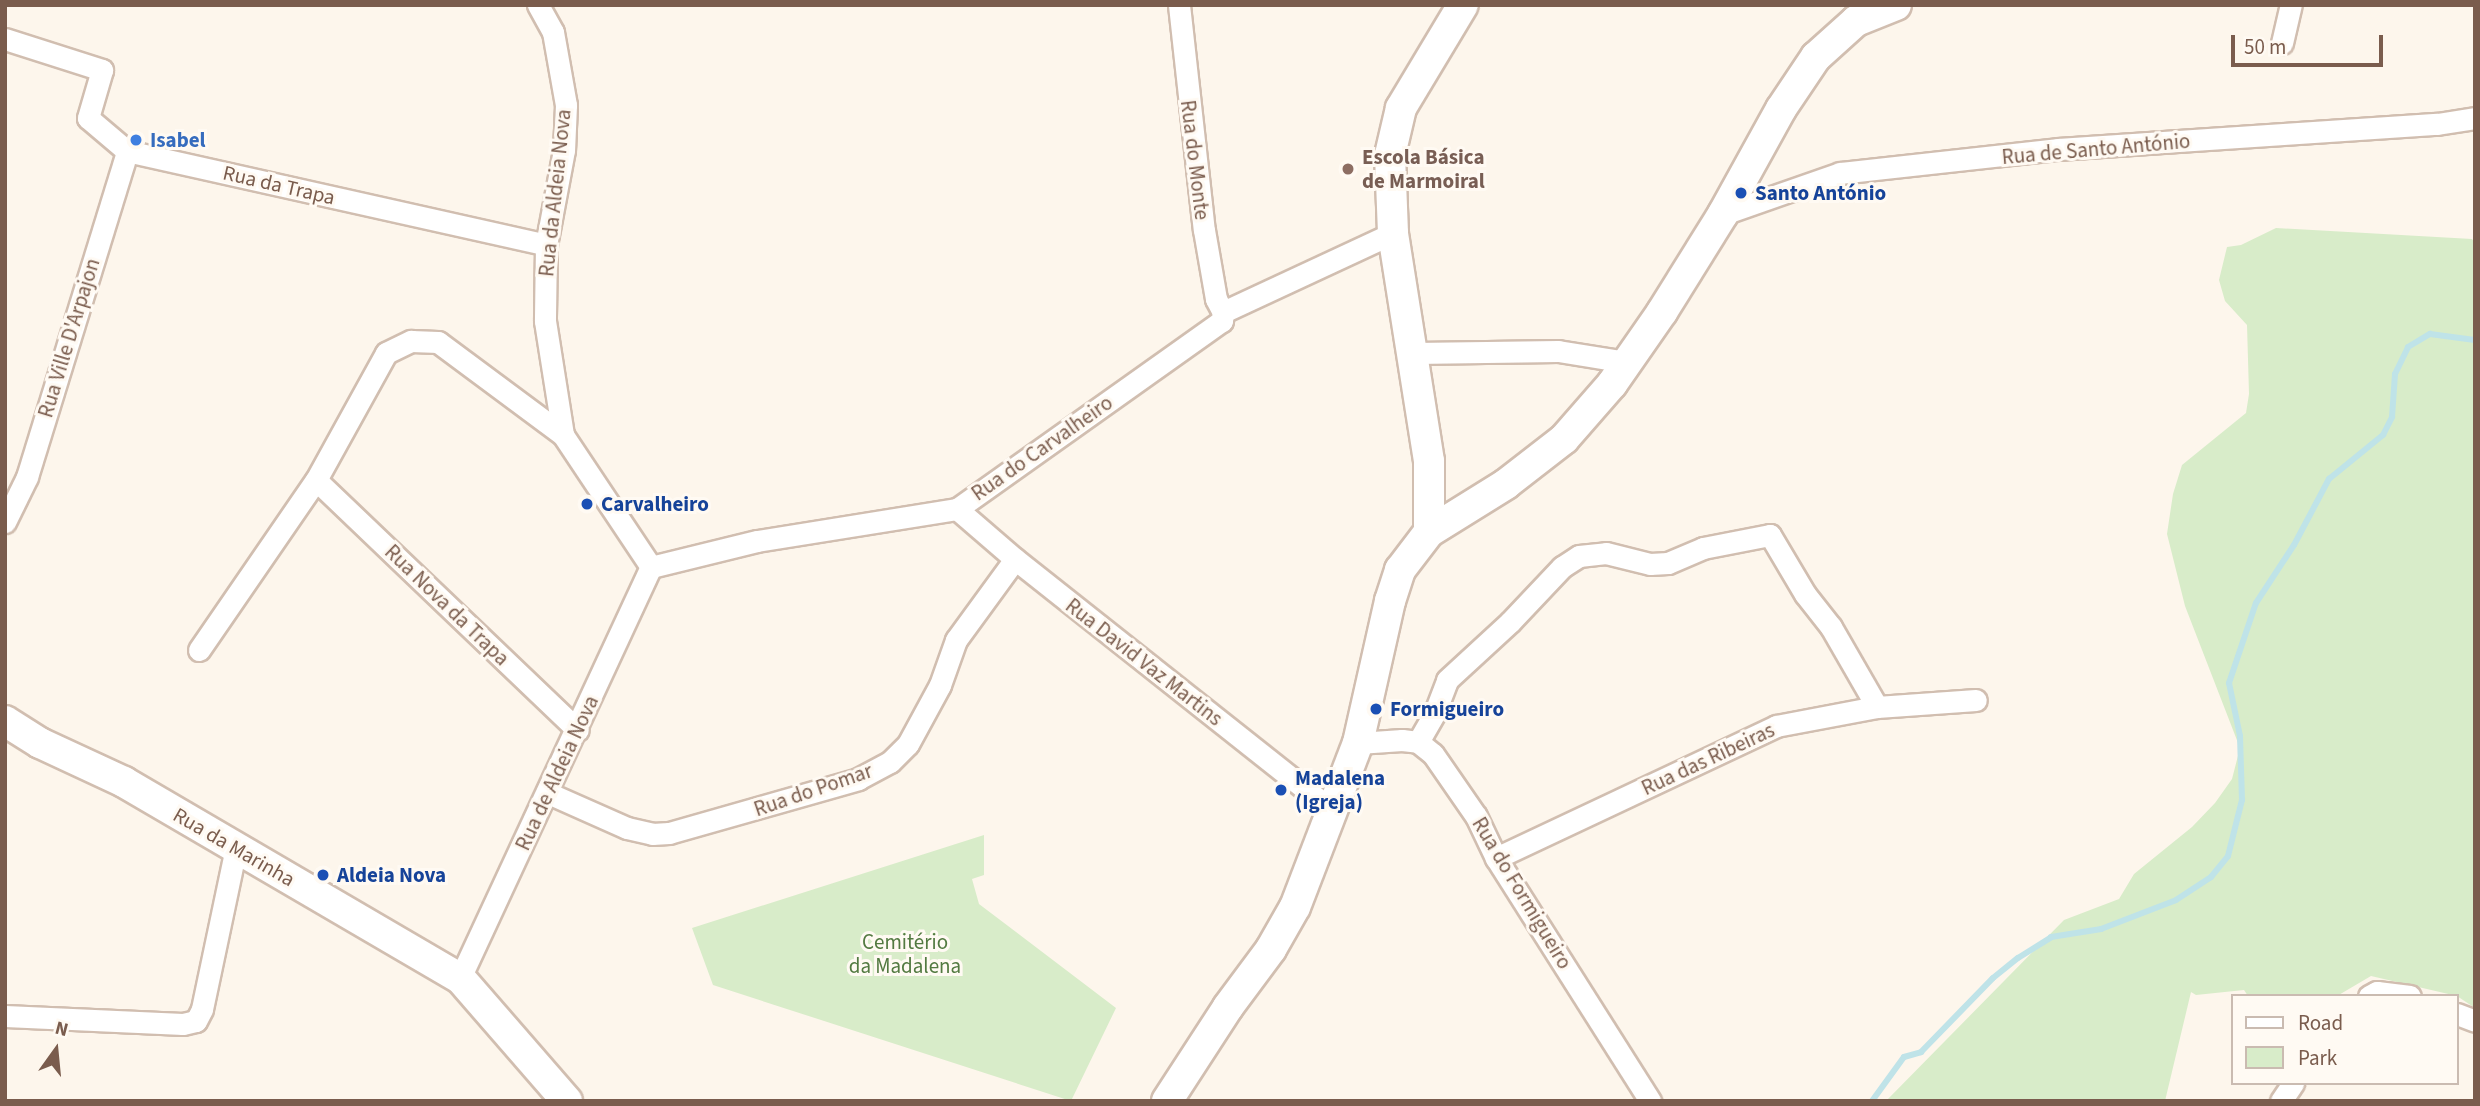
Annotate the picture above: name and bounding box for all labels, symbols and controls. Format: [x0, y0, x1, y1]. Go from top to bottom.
scale bar [2235, 21, 2387, 65]
text: 50 m [2244, 32, 2286, 62]
street label: Rua do Monte [1175, 99, 1215, 221]
street label: Rua da Aldeia Nova [534, 108, 576, 278]
place label: Isabel [150, 127, 206, 153]
street label: Rua de Santo António [2001, 128, 2191, 170]
marker: Isabel [128, 132, 144, 148]
place label: Escola Básica de Marmoiral [1362, 144, 1485, 194]
street label: Rua da Trapa [221, 160, 337, 210]
marker: Escola Básica de Marmoiral [1340, 161, 1356, 177]
place label: Santo António [1755, 180, 1886, 206]
marker: Santo António [1733, 185, 1749, 201]
street label: Rua Ville D'Arpajon [33, 255, 105, 421]
street label: Rua do Carvalheiro [967, 390, 1117, 506]
place label: Carvalheiro [601, 491, 709, 517]
marker: Carvalheiro [579, 496, 595, 512]
street label: Rua Nova da Trapa [380, 539, 514, 671]
street label: Rua David Vaz Martins [1061, 593, 1227, 731]
street label: Rua de Aldeia Nova [510, 692, 604, 854]
place label: Formigueiro [1390, 696, 1504, 722]
marker: Formigueiro [1368, 701, 1384, 717]
street label: Rua das Ribeiras [1637, 717, 1779, 801]
street label: Rua do Pomar [751, 758, 875, 822]
place label: Madalena (Igreja) [1295, 765, 1385, 815]
marker: Madalena (Igreja) [1273, 782, 1289, 798]
street label: Rua da Marinha [169, 802, 299, 892]
street label: Rua do Formigueiro [1467, 812, 1577, 974]
place label: Aldeia Nova [337, 862, 446, 888]
marker: Aldeia Nova [315, 867, 331, 883]
park label: Cemitério da Madalena [849, 929, 961, 979]
legend [2232, 994, 2459, 1085]
text: Road [2298, 1008, 2343, 1038]
north arrow [21, 1015, 91, 1085]
text: N [52, 1015, 71, 1044]
text: Park [2298, 1043, 2337, 1073]

